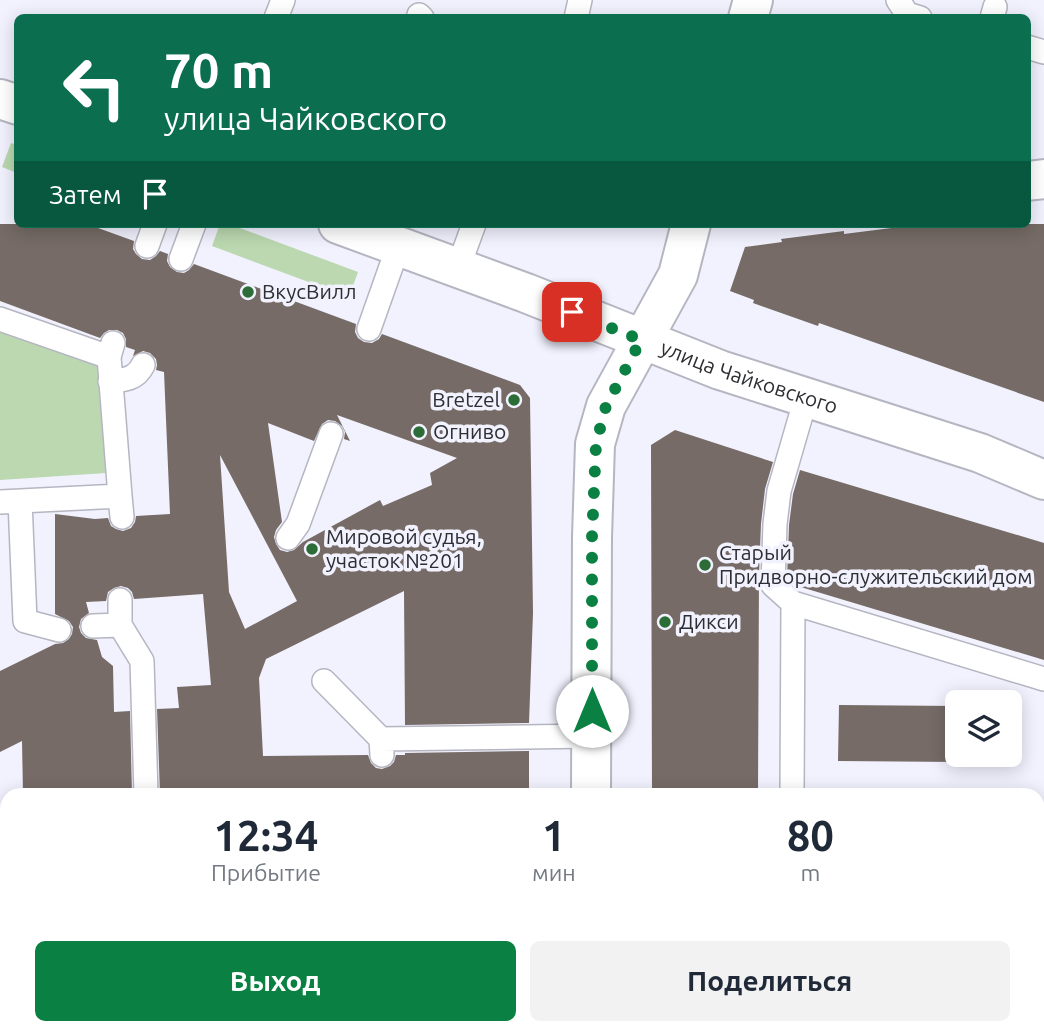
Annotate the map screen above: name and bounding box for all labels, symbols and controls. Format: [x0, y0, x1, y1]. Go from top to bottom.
icon: left [49, 42, 140, 133]
text: 70 m [164, 42, 273, 97]
text: улица Чайковского [164, 100, 447, 136]
icon: arrive [136, 175, 174, 213]
text: Затем [49, 180, 122, 209]
place label: ВкусВилл [262, 279, 356, 303]
pin [542, 282, 602, 342]
marker: ВкусВилл [240, 284, 256, 300]
icon: arrive [553, 293, 591, 331]
street label: улица Чайковского [657, 335, 841, 418]
place label: Bretzel [432, 387, 500, 411]
marker: Bretzel [506, 392, 522, 408]
place label: Огниво [433, 419, 506, 443]
marker: Огниво [411, 424, 427, 440]
place label: Мировой судья, участок №201 [326, 524, 482, 572]
place label: Старый Придворно-служительский дом [719, 540, 1032, 588]
marker: Мировой судья, участок №201 [304, 541, 320, 557]
marker: Старый Придворно-служительский дом [697, 557, 713, 573]
place label: Дикси [679, 609, 739, 633]
marker: Дикси [657, 614, 673, 630]
position arrow [555, 674, 629, 748]
map controls [945, 690, 1022, 767]
button: layers [945, 690, 1022, 767]
text: 12:34 [213, 812, 319, 859]
text: 1 [542, 812, 566, 859]
text: 80 [787, 812, 834, 859]
text: Прибытие [211, 860, 321, 885]
text: мин [532, 860, 576, 885]
text: m [800, 860, 820, 885]
button: Выход [35, 941, 516, 1021]
button: Поделиться [530, 941, 1010, 1021]

